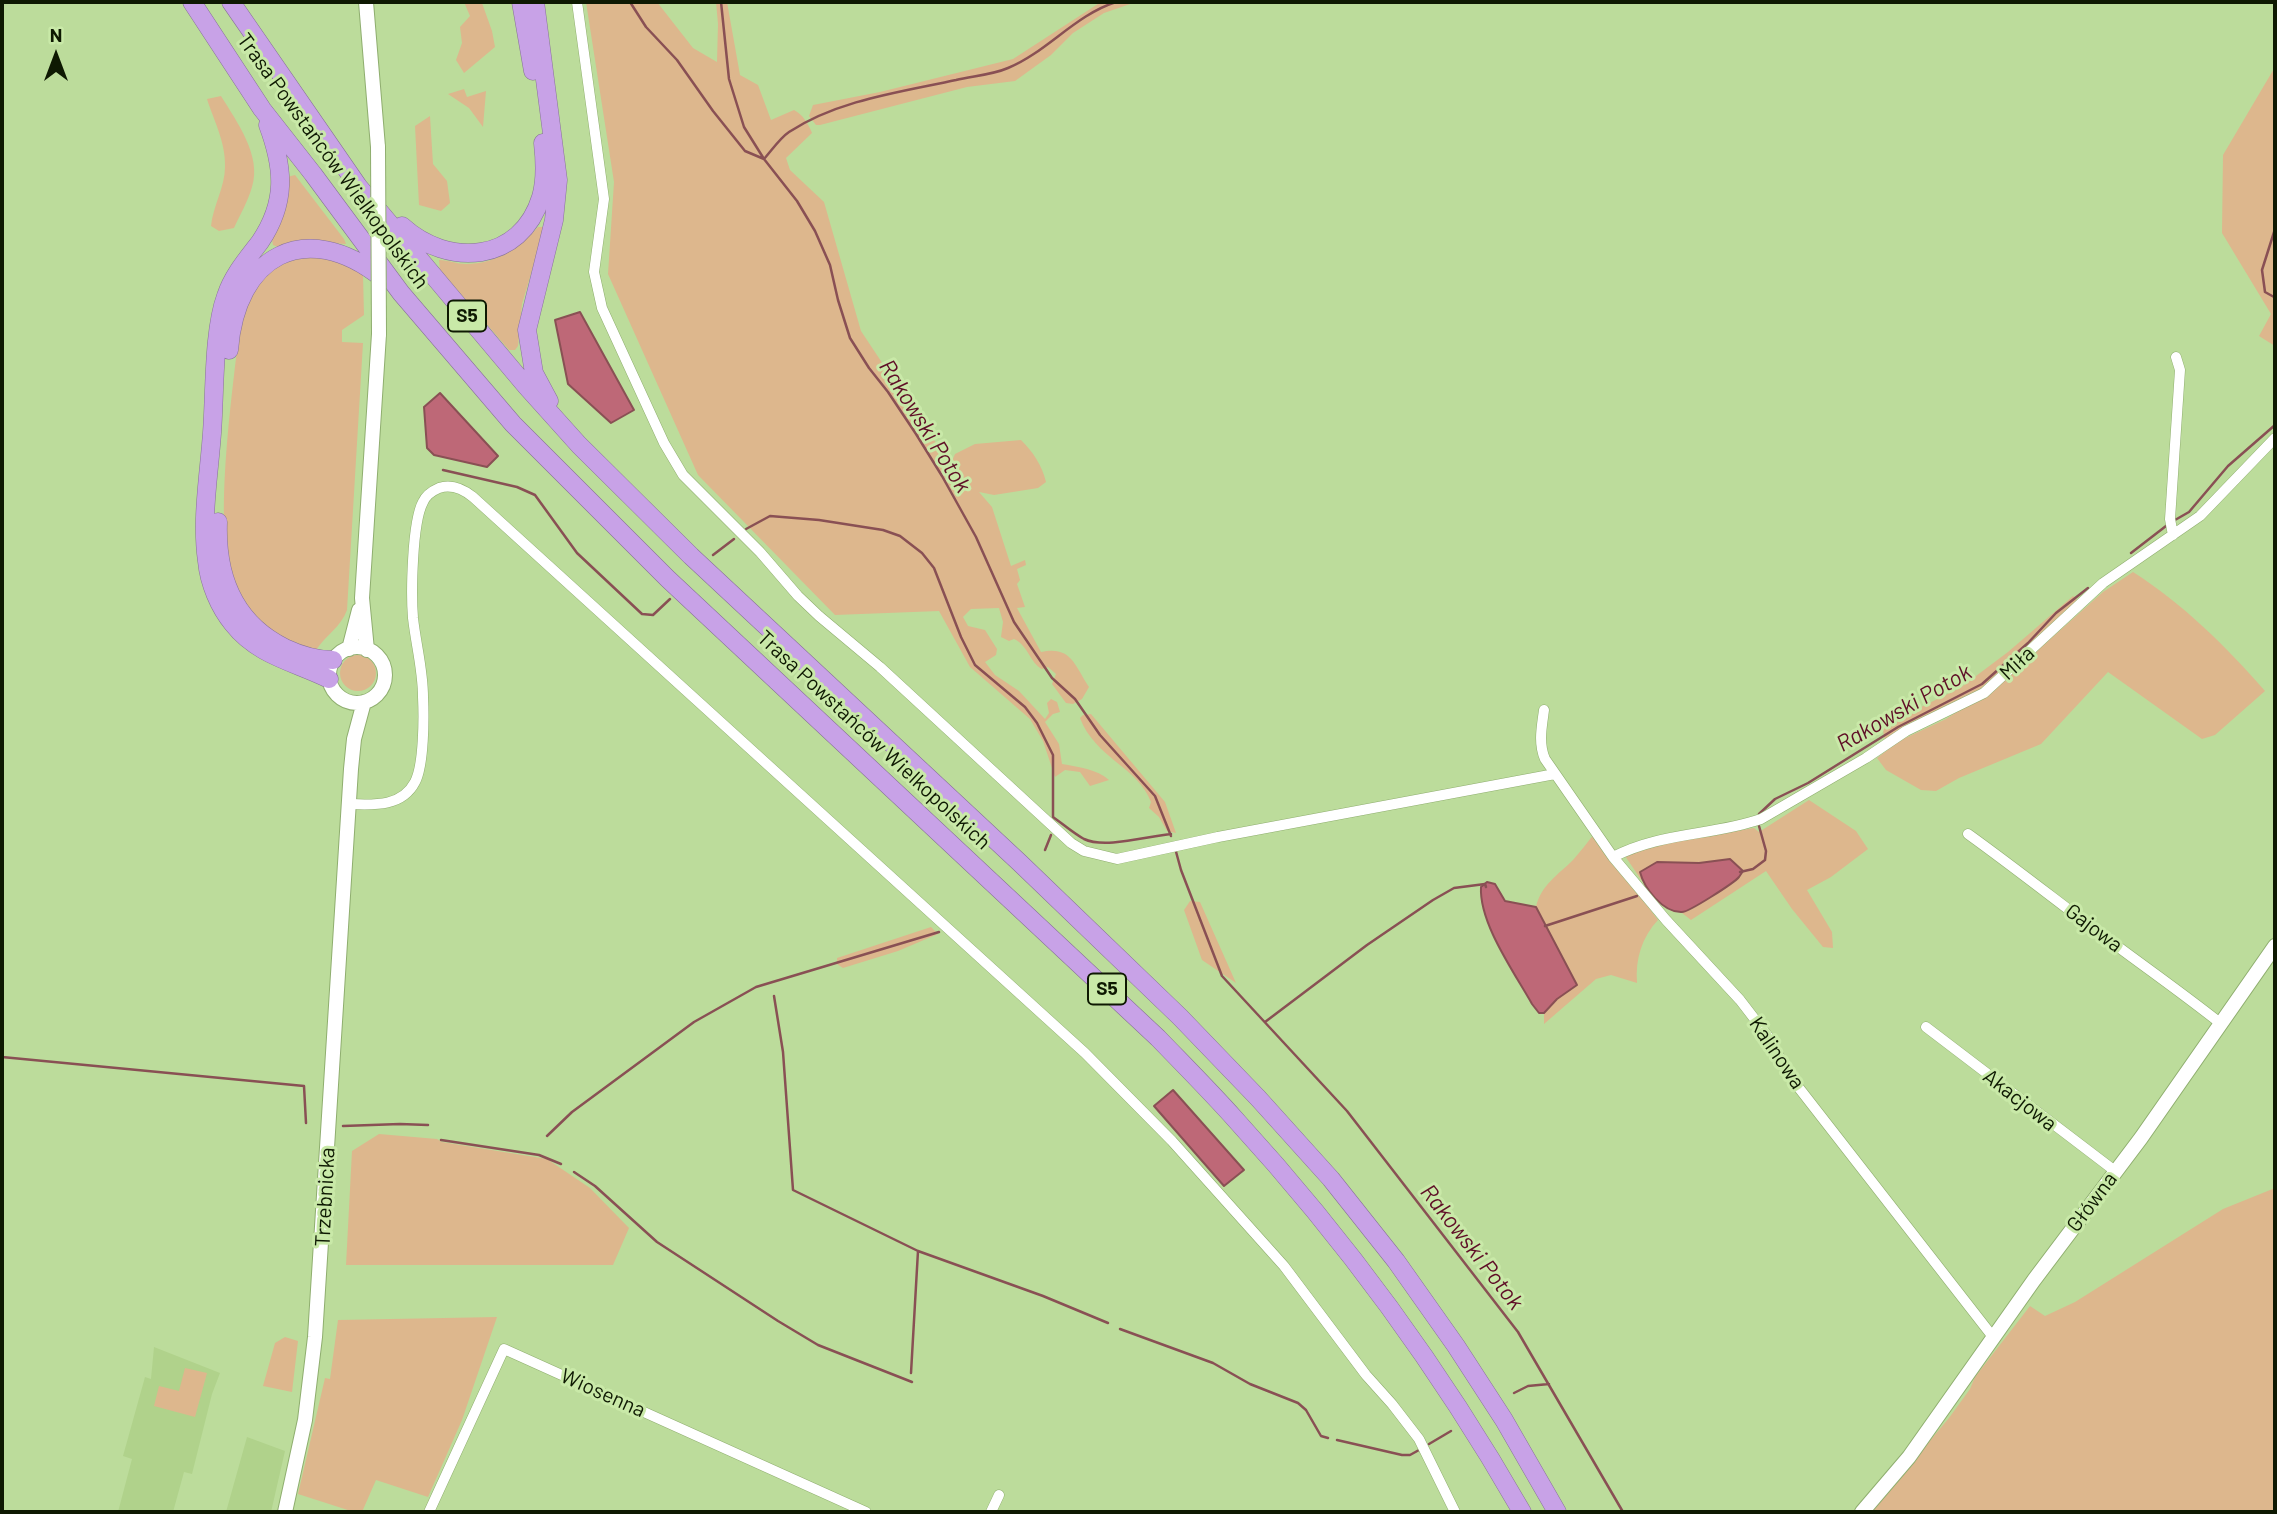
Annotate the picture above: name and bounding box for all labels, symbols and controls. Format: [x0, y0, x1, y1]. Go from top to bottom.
north arrow [21, 21, 91, 91]
text: N [50, 23, 62, 46]
street label: Trasa Powstańców Wielkopolskich [232, 28, 434, 294]
road number: S5 [448, 300, 486, 332]
water label: Rakowski Potok [873, 354, 977, 498]
street label: Trasa Powstańców Wielkopolskich [752, 625, 996, 855]
street label: Miła [1994, 641, 2040, 685]
water label: Rakowski Potok [1831, 658, 1977, 758]
street label: Gajowa [2060, 898, 2128, 958]
road number: S5 [1088, 973, 1126, 1004]
street label: Kalinowa [1744, 1012, 1810, 1094]
street label: Akacjowa [1978, 1063, 2062, 1137]
street label: Trzebnicka [310, 1147, 340, 1247]
street label: Główna [2061, 1167, 2123, 1237]
water label: Rakowski Potok [1414, 1179, 1530, 1315]
street label: Wiosenna [557, 1363, 649, 1423]

